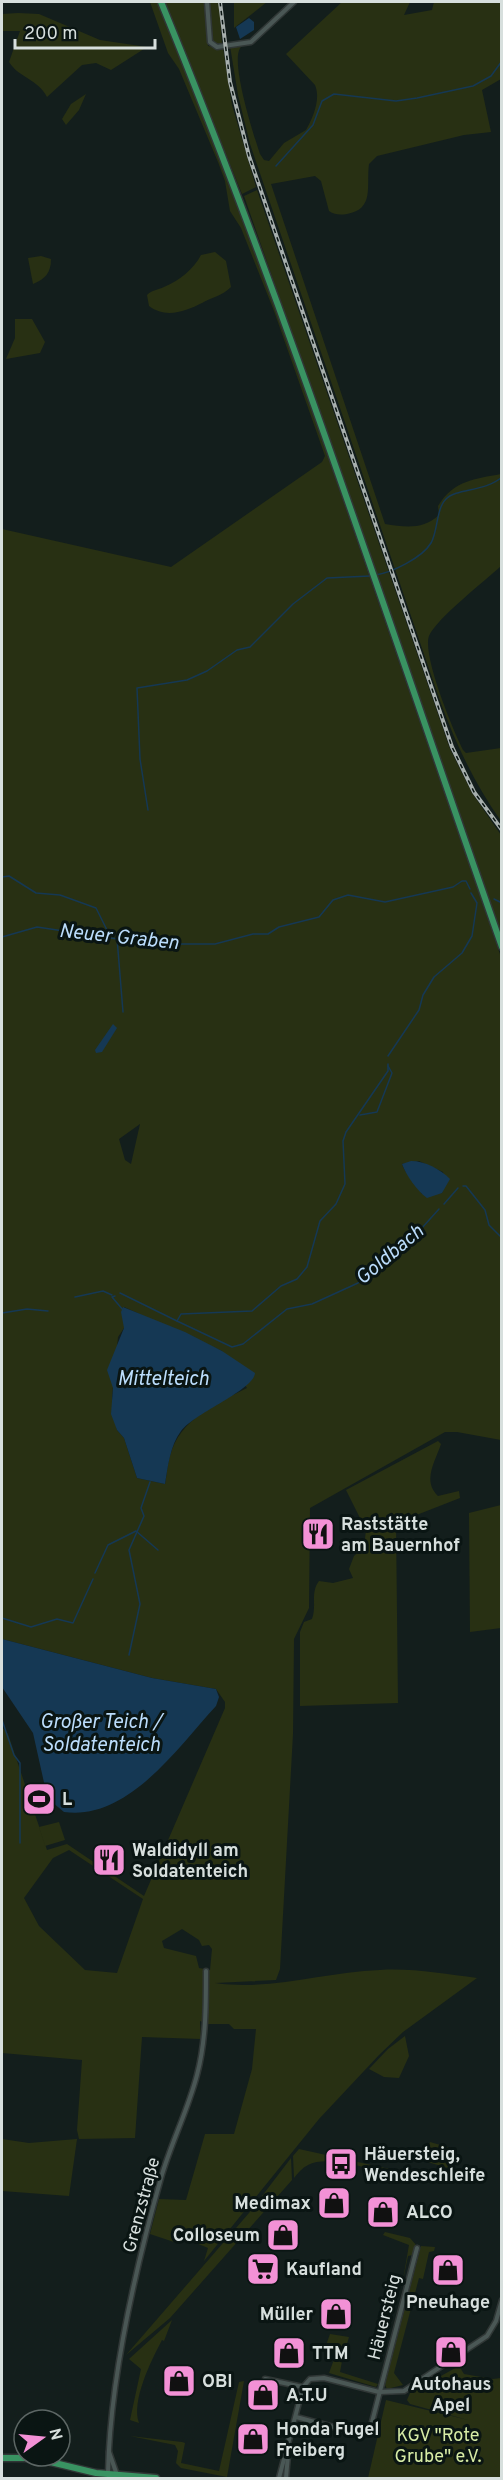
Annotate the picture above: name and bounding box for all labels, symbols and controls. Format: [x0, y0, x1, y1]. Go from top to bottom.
scale bar [15, 12, 154, 50]
text: 200 m [24, 23, 77, 46]
water label: Neuer Graben [58, 919, 180, 957]
water label: Goldbach [351, 1219, 430, 1292]
water label: Mittelteich [117, 1367, 209, 1393]
place label: Raststätte am Bauernhof [341, 1514, 460, 1558]
restaurant icon: Raststätte am Bauernhof [300, 1516, 336, 1552]
water label: Großer Teich / Soldatenteich [40, 1710, 165, 1759]
sports icon: L [21, 1781, 57, 1817]
place label: L [62, 1789, 72, 1812]
place label: Waldidyll am Soldatenteich [132, 1840, 248, 1884]
restaurant icon: Waldidyll am Soldatenteich [91, 1842, 127, 1878]
place label: Häuersteig, Wendeschleife [364, 2144, 485, 2188]
bus stop icon: Häuersteig, Wendeschleife [323, 2146, 359, 2182]
street label: Grenzstraße [119, 2155, 166, 2256]
shop icon: Medimax [316, 2185, 352, 2221]
place label: Medimax [234, 2193, 311, 2216]
shop icon: ALCO [365, 2194, 401, 2230]
place label: ALCO [406, 2202, 453, 2225]
shop icon: Colloseum [265, 2217, 301, 2253]
place label: Colloseum [173, 2225, 260, 2248]
supermarket icon: Kaufland [245, 2251, 281, 2287]
shop icon: Pneuhage [430, 2252, 466, 2288]
place label: Kaufland [286, 2259, 362, 2282]
street label: Häuersteig [364, 2272, 407, 2363]
place label: Pneuhage [406, 2292, 490, 2315]
shop icon: Müller [318, 2296, 354, 2332]
place label: Müller [260, 2304, 313, 2327]
shop icon: Autohaus Apel [433, 2334, 469, 2370]
shop icon: TTM [271, 2335, 307, 2371]
place label: TTM [312, 2343, 348, 2366]
shop icon: OBI [161, 2363, 197, 2399]
place label: OBI [202, 2371, 233, 2394]
place label: Autohaus Apel [410, 2374, 492, 2418]
shop icon: A.T.U [245, 2377, 281, 2413]
place label: A.T.U [286, 2385, 328, 2408]
north arrow [12, 2408, 72, 2468]
place label: Honda Fugel Freiberg [276, 2419, 379, 2463]
shop icon: Honda Fugel Freiberg [235, 2421, 271, 2457]
park label: KGV "Rote Grube" e.V. [395, 2425, 481, 2469]
text: N [43, 2426, 66, 2443]

